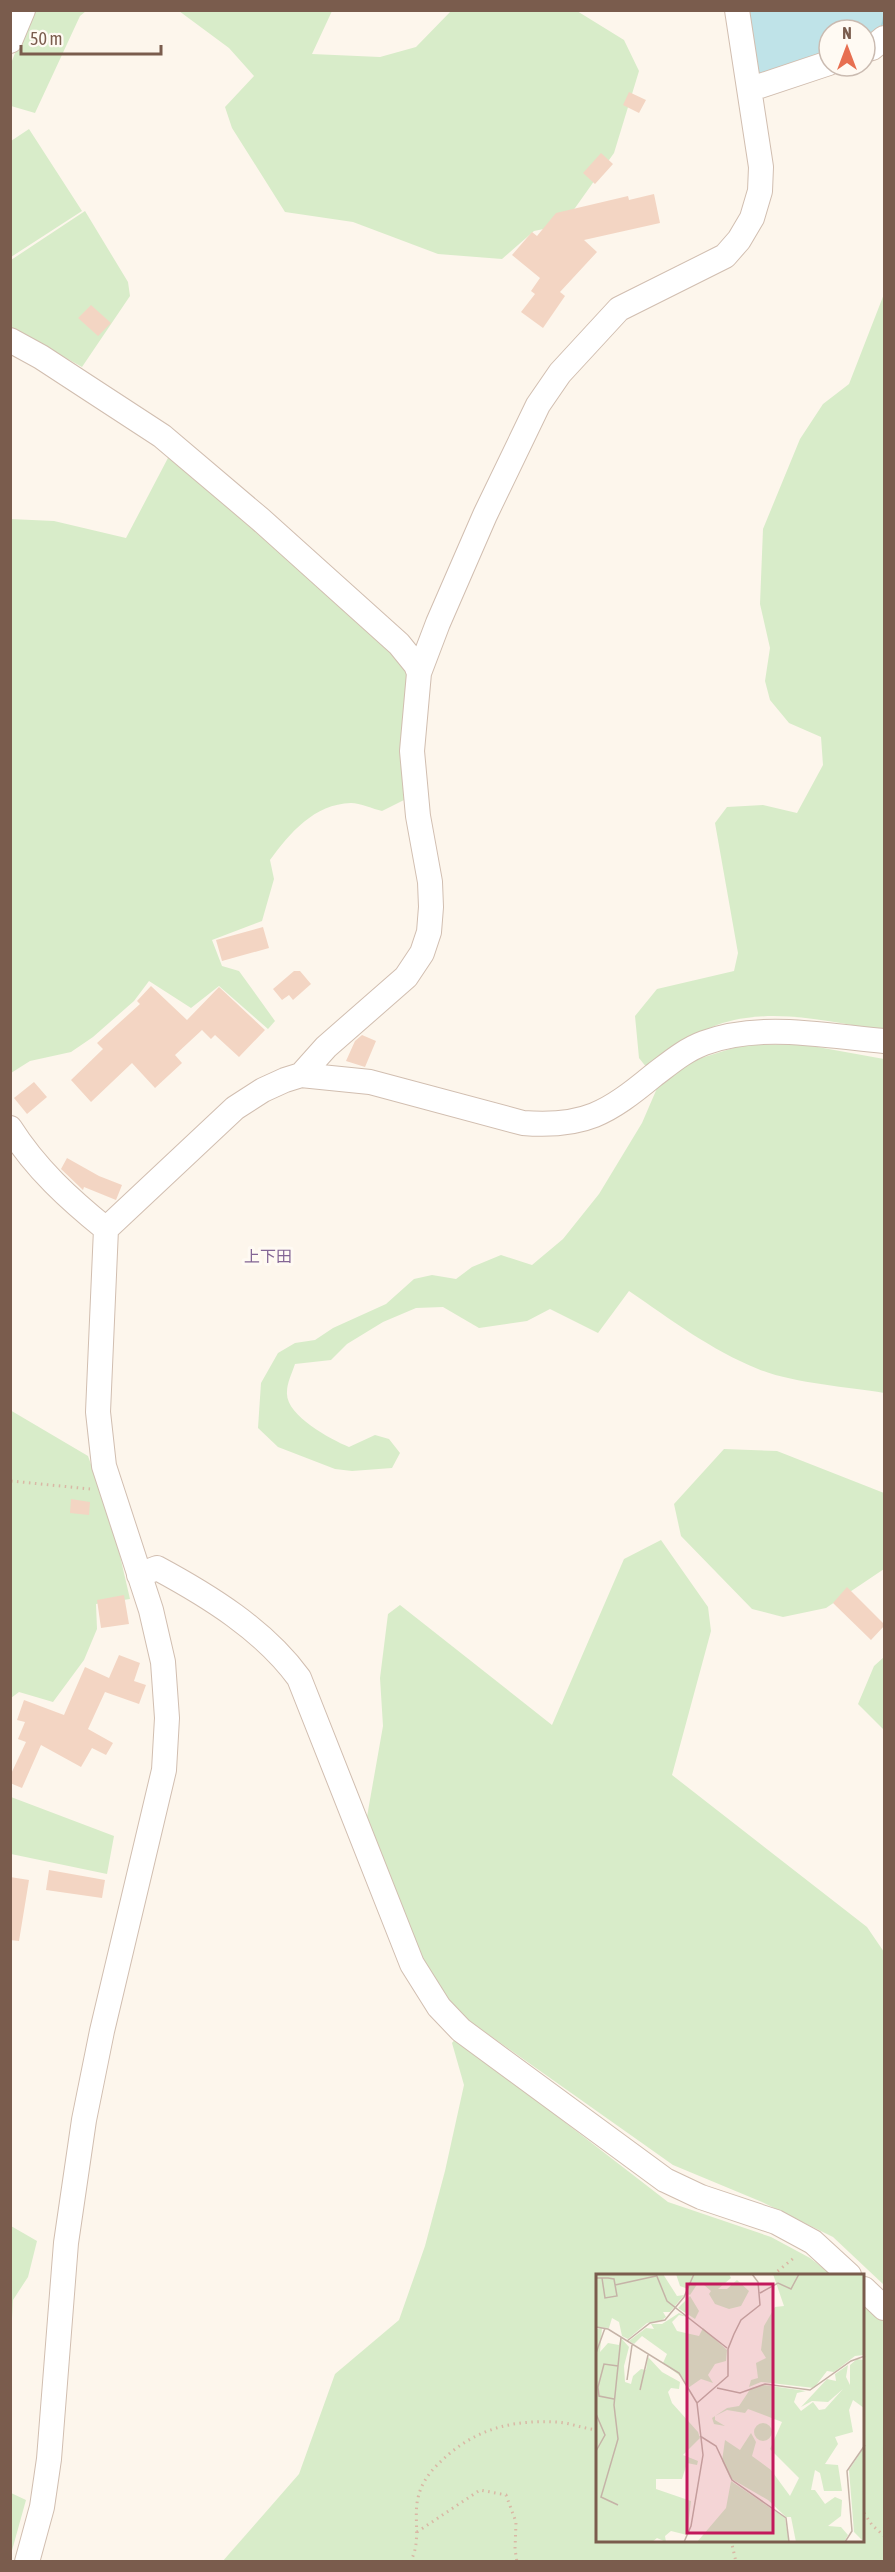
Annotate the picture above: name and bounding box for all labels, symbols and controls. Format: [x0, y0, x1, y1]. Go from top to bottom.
scale bar [21, 18, 160, 56]
north arrow [817, 18, 877, 78]
text: N [842, 24, 852, 42]
text: 50 m [30, 28, 62, 49]
district label: 上下田 [244, 1247, 292, 1265]
inset map [596, 2274, 865, 2542]

